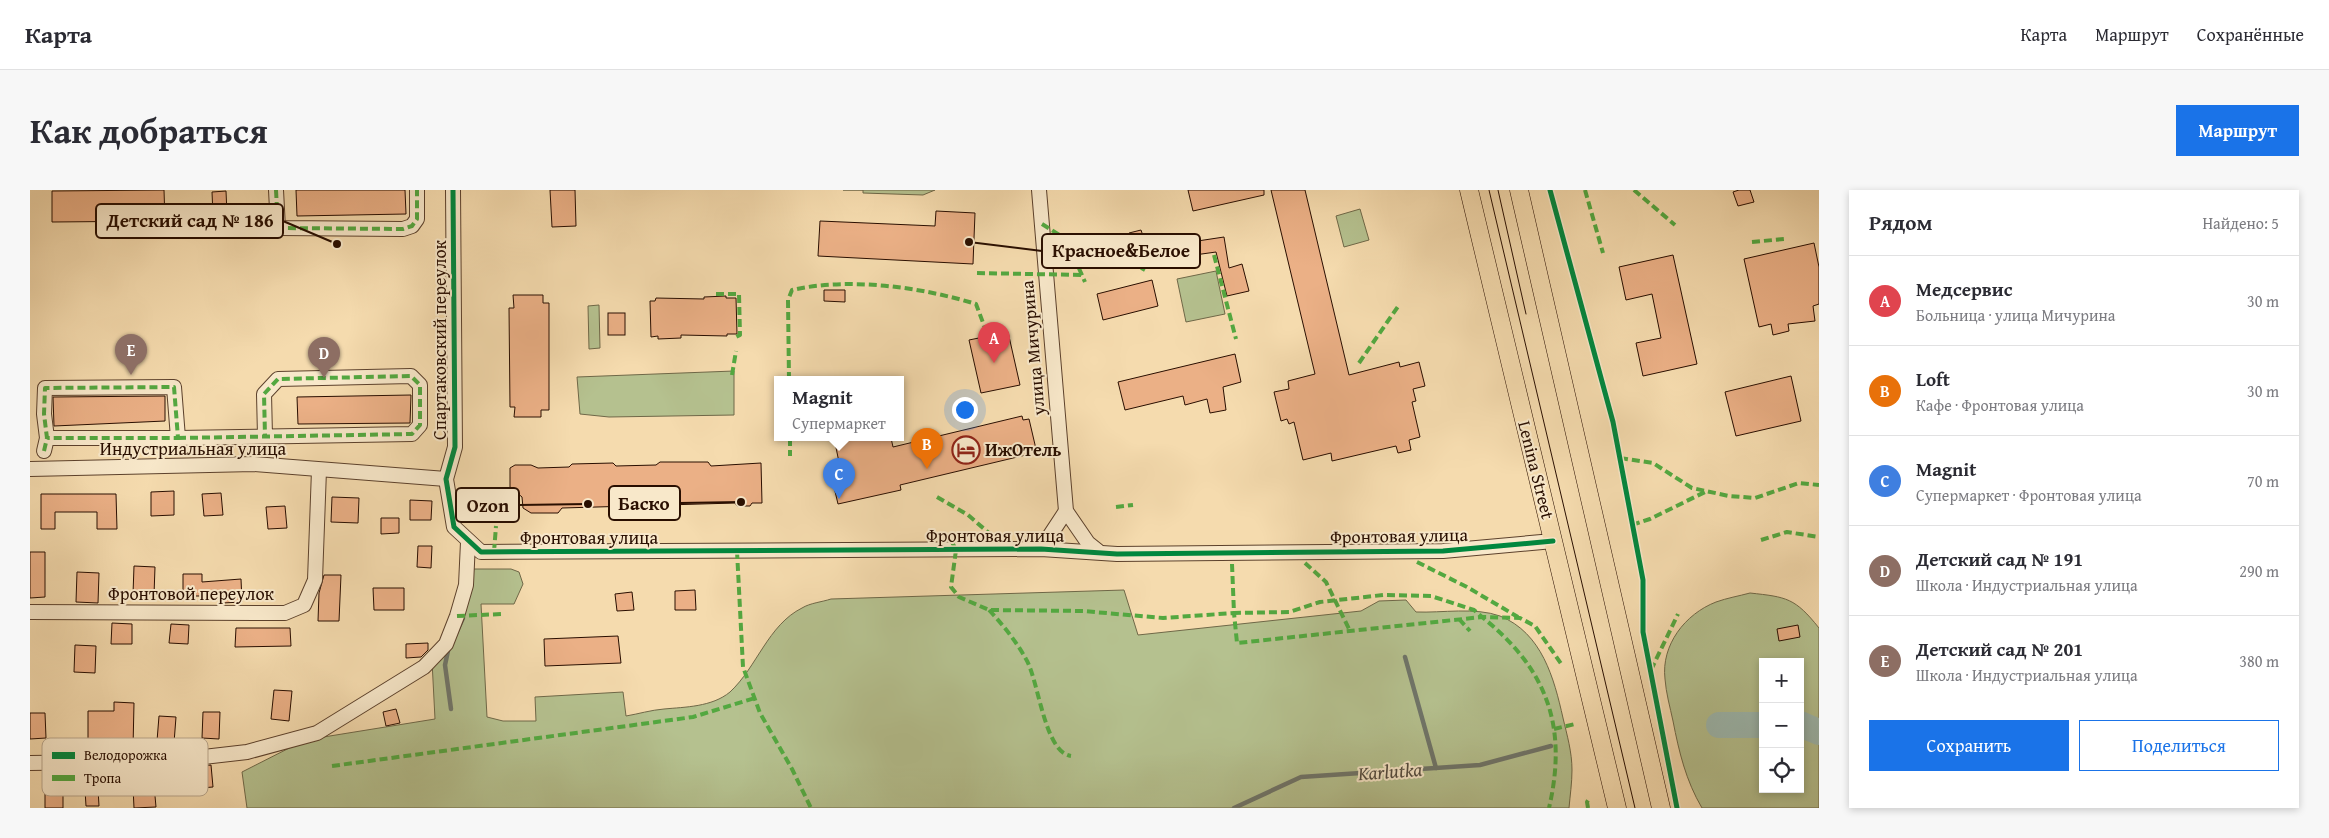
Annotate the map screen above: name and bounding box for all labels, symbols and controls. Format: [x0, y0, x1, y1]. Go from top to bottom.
text: Карта [25, 17, 92, 52]
text: Карта [2021, 21, 2067, 48]
text: Маршрут [2095, 21, 2169, 48]
text: Сохранённые [2197, 21, 2304, 48]
text: Как добраться [30, 105, 268, 156]
button: Маршрут [2176, 105, 2299, 156]
callout: Детский сад № 186 [96, 204, 283, 238]
text: Детский сад № 186 [105, 206, 274, 234]
text: Рядом [1869, 207, 1932, 238]
text: Найдено: 5 [2202, 211, 2279, 235]
callout: Красное&Белое [1042, 234, 1200, 268]
text: Красное&Белое [1052, 236, 1190, 264]
street label: Спартаковский переулок [426, 239, 453, 440]
text: Медсервис [1916, 275, 2013, 303]
street label: улица Мичурина [1013, 279, 1052, 418]
text: A [1880, 289, 1890, 313]
text: 30 m [2247, 289, 2279, 313]
text: Больница · улица Мичурина [1916, 303, 2115, 327]
pin: A [978, 322, 1010, 363]
pin: E [115, 334, 147, 375]
pin: D [308, 337, 340, 378]
text: Loft [1916, 365, 1950, 393]
popup [774, 376, 904, 441]
text: B [1880, 379, 1890, 403]
text: 30 m [2247, 379, 2279, 403]
text: Magnit [792, 383, 853, 411]
text: Кафе · Фронтовая улица [1916, 393, 2084, 417]
your location [952, 397, 978, 423]
text: Супермаркет [792, 411, 886, 435]
street label: Lenina Street [1511, 418, 1562, 523]
pin: B [911, 428, 943, 469]
street label: Индустриальная улица [100, 435, 287, 462]
hotel icon: ИжОтель [951, 435, 981, 465]
place label: ИжОтель [985, 436, 1062, 463]
text: Magnit [1916, 455, 1976, 483]
pin: C [823, 458, 855, 499]
text: C [1880, 469, 1890, 493]
text: 70 m [2247, 469, 2279, 493]
text: Супермаркет · Фронтовая улица [1916, 483, 2142, 507]
callout: Баско [609, 486, 680, 520]
callout: Ozon [456, 488, 519, 522]
text: Баско [618, 489, 670, 517]
text: Ozon [467, 491, 510, 519]
street label: Фронтовая улица [1330, 521, 1469, 550]
street label: Фронтовая улица [926, 522, 1064, 549]
street label: Фронтовая улица [520, 524, 658, 551]
text: Детский сад № 191 [1916, 545, 2083, 573]
text: D [1880, 559, 1890, 583]
text: 290 m [2239, 559, 2279, 583]
text: Школа · Индустриальная улица [1916, 573, 2138, 597]
street label: Фронтовой переулок [108, 580, 275, 607]
text: Детский сад № 201 [1916, 635, 2083, 663]
text: E [1881, 649, 1889, 673]
text: 380 m [2239, 649, 2279, 673]
map controls [1759, 658, 1804, 793]
button: + [1759, 658, 1804, 703]
text: Школа · Индустриальная улица [1916, 663, 2138, 687]
button: − [1759, 703, 1804, 748]
button: Сохранить [1869, 720, 2069, 771]
button: Поделиться [2079, 720, 2279, 771]
legend [42, 738, 208, 796]
text: Велодорожка [84, 745, 167, 765]
button: locate [1759, 748, 1804, 793]
water label: Karlutka [1356, 755, 1423, 787]
text: Тропа [84, 768, 121, 788]

